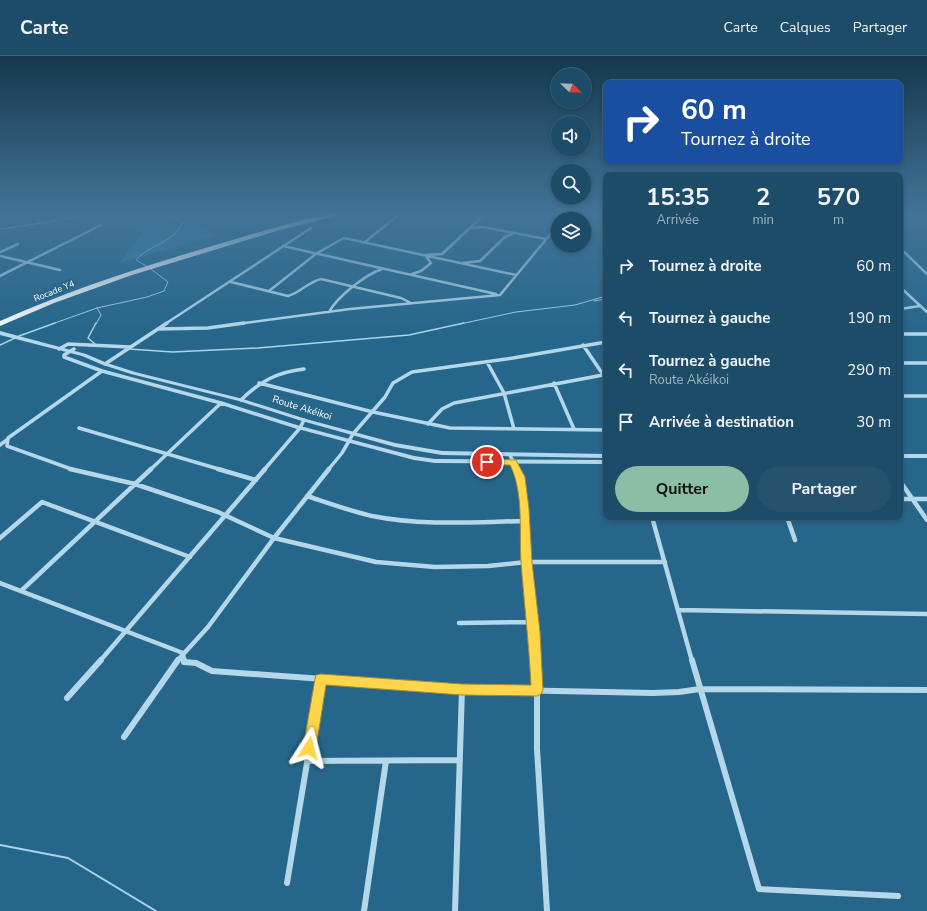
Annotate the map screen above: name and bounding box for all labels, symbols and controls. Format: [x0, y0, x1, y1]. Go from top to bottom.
text: Carte [20, 15, 68, 41]
text: Carte [724, 18, 758, 37]
text: Calques [780, 18, 831, 37]
text: Partager [853, 18, 907, 37]
north arrow [551, 68, 591, 108]
map controls [551, 68, 591, 252]
text: 60 m [681, 91, 747, 129]
icon: right [615, 96, 667, 148]
button: sound [551, 116, 591, 156]
text: Tournez à droite [681, 127, 811, 151]
button: search [551, 164, 591, 204]
text: 15:35 [646, 181, 709, 213]
text: 2 [756, 181, 770, 213]
text: 570 [817, 181, 860, 213]
text: Arrivée [657, 211, 699, 229]
text: min [752, 211, 774, 229]
text: m [833, 211, 844, 229]
button: layers [551, 212, 591, 252]
icon: right [615, 255, 637, 277]
text: Tournez à droite [649, 256, 762, 276]
text: 60 m [856, 256, 891, 276]
street label: Rocade Y4 [32, 277, 77, 305]
icon: left [615, 307, 637, 329]
text: Tournez à gauche [649, 308, 771, 328]
text: 190 m [847, 308, 891, 328]
text: Tournez à gauche [649, 351, 771, 371]
icon: left [615, 359, 637, 381]
text: 290 m [847, 360, 891, 380]
text: Route Akéikoi [649, 371, 729, 389]
street label: Route Akéikoi [270, 392, 334, 424]
icon: arrive [615, 411, 637, 433]
text: Arrivée à destination [649, 412, 794, 432]
text: 30 m [856, 412, 891, 432]
pin [470, 445, 504, 479]
icon: arrive [476, 451, 498, 473]
button: Quitter [615, 466, 749, 512]
button: Partager [757, 466, 891, 512]
position arrow [288, 727, 330, 769]

